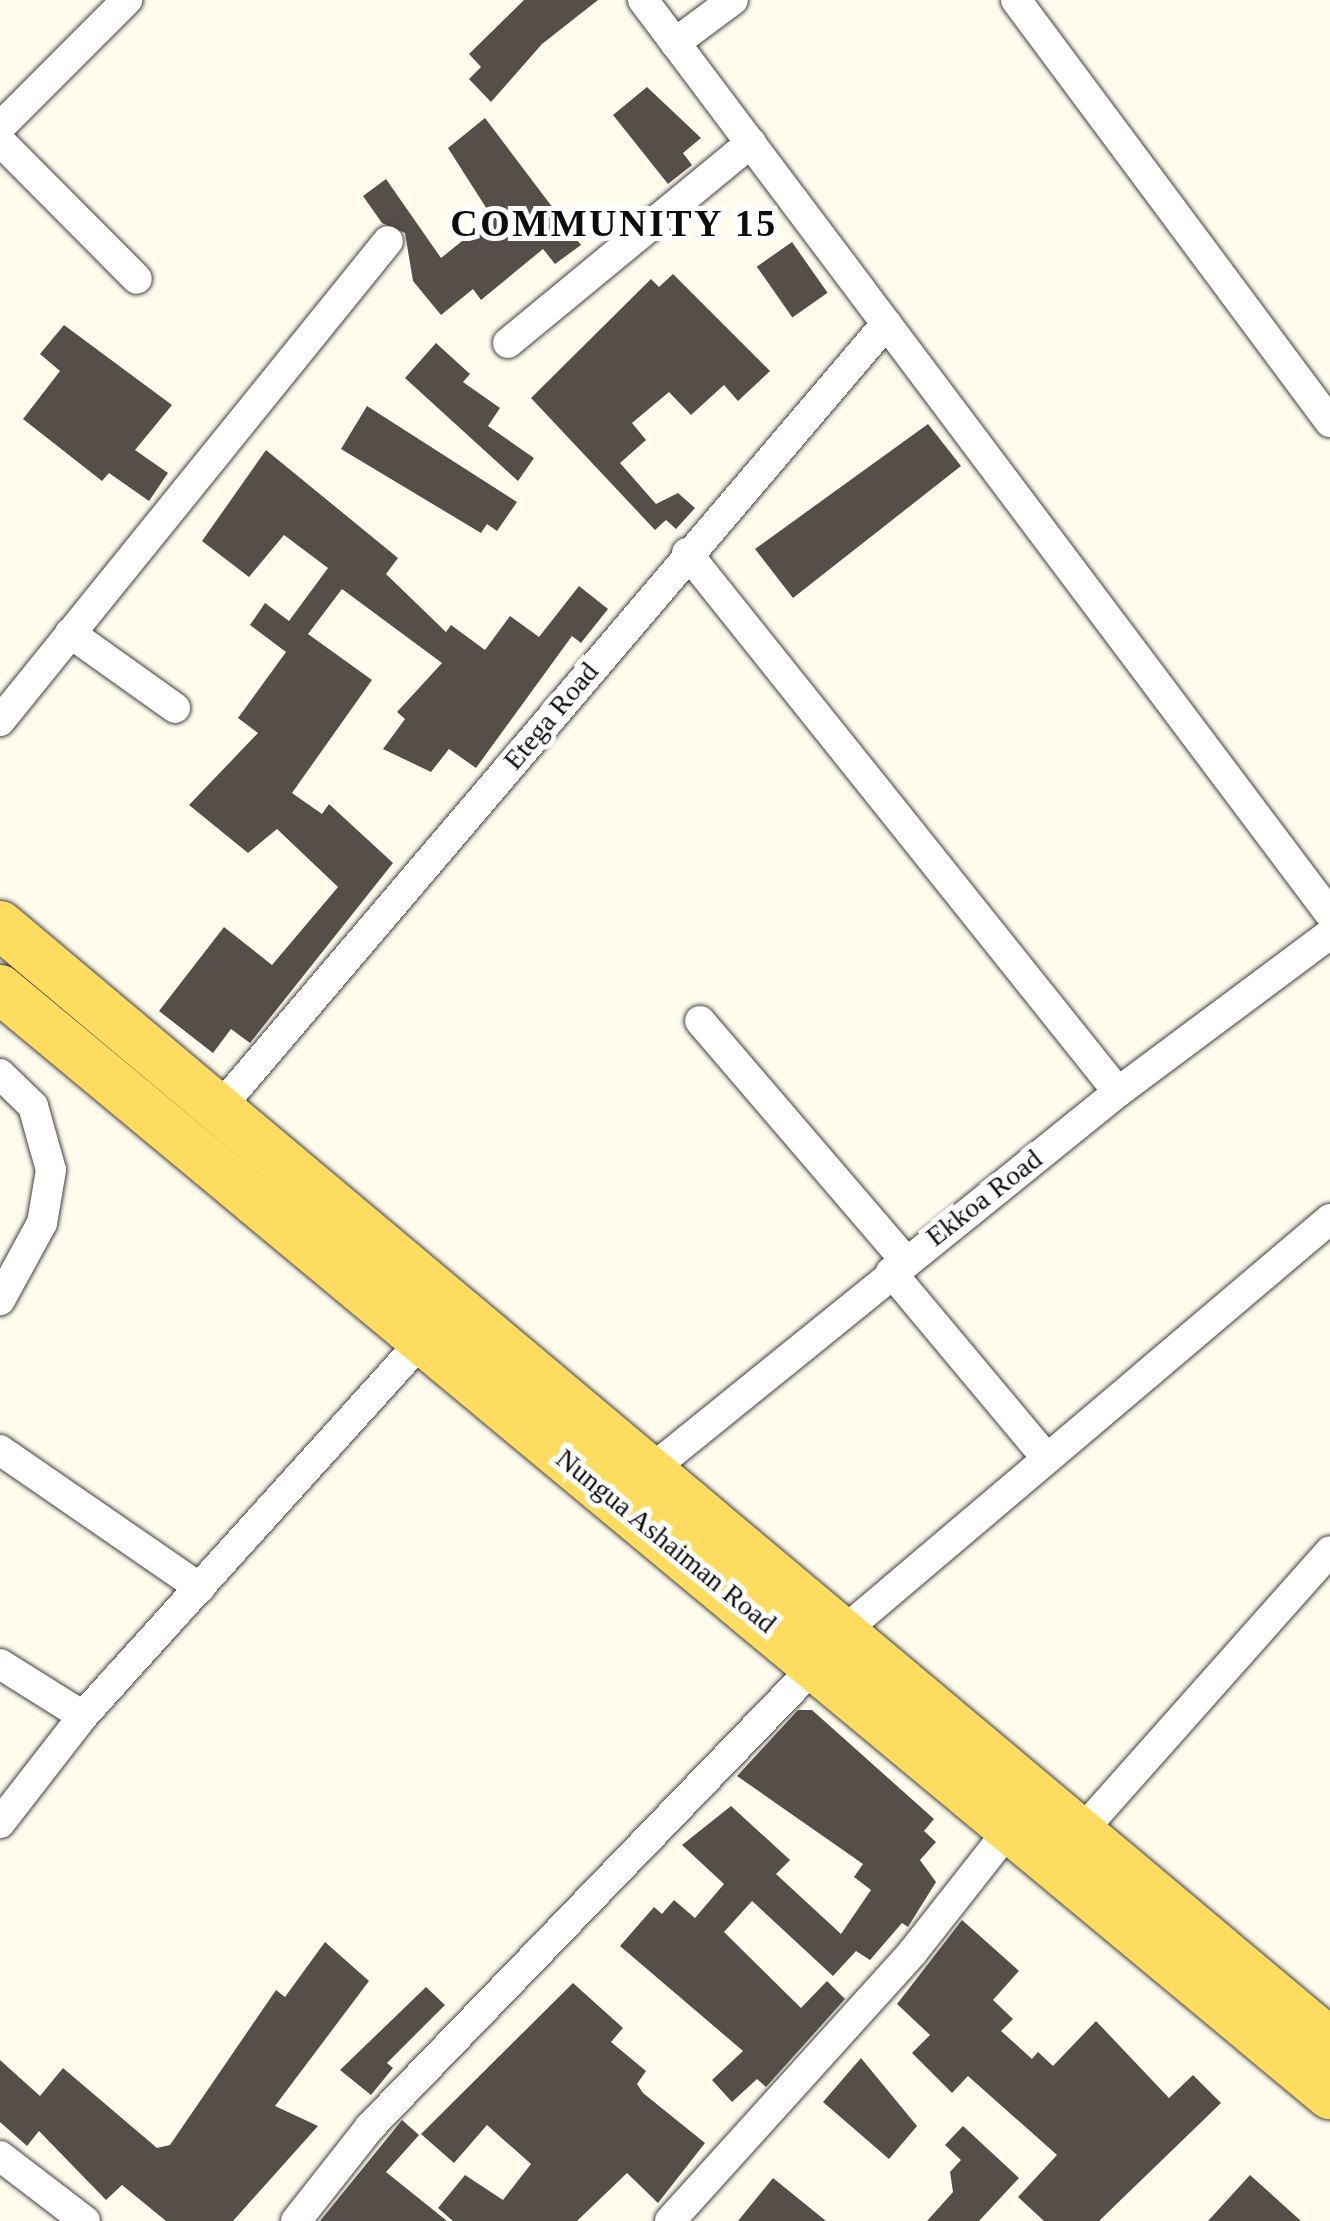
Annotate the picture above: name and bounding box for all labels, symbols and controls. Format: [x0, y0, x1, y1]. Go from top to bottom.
district label: COMMUNITY 15 [450, 201, 778, 247]
street label: Etega Road [496, 655, 606, 777]
street label: Ekkoa Road [919, 1142, 1049, 1254]
street label: Nungua Ashaiman Road [548, 1441, 784, 1641]

